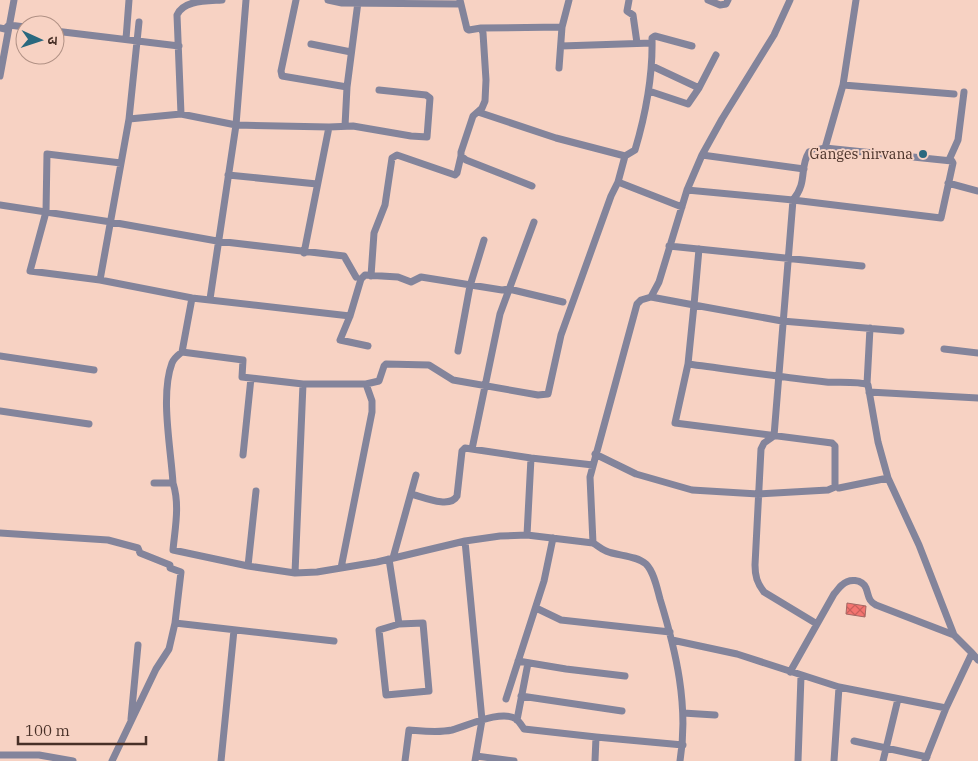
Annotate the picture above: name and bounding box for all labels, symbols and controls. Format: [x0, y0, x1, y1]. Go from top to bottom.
north arrow [15, 15, 65, 65]
text: उ [44, 36, 62, 46]
place label: Ganges nirvana [810, 145, 913, 163]
marker: Ganges nirvana [917, 148, 929, 160]
scale bar [18, 714, 145, 746]
text: 100 m [25, 721, 70, 740]

